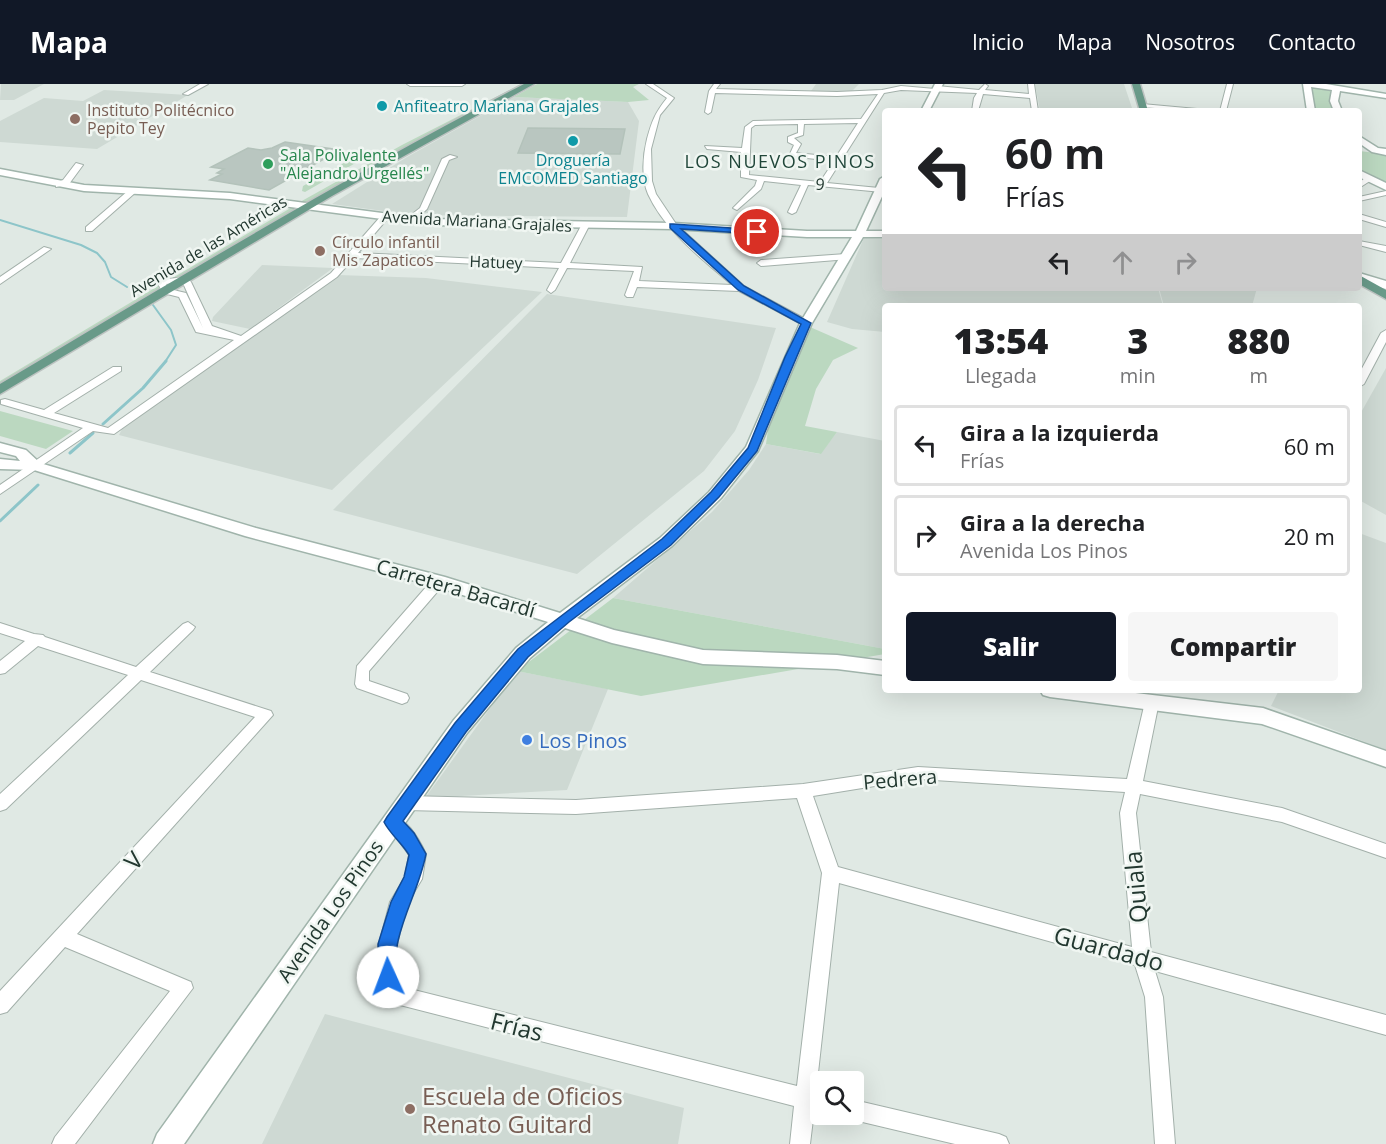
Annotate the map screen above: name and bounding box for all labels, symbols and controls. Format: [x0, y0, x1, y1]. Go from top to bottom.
text: Mapa [30, 23, 108, 61]
text: Inicio [972, 28, 1024, 56]
text: Mapa [1057, 28, 1112, 56]
text: Nosotros [1145, 28, 1235, 56]
text: Contacto [1268, 28, 1356, 56]
place label: Anfiteatro Mariana Grajales [394, 95, 599, 117]
place label: Instituto Politécnico Pepito Tey [87, 99, 234, 139]
marker: Anfiteatro Mariana Grajales [375, 99, 389, 113]
marker: Instituto Politécnico Pepito Tey [68, 112, 82, 126]
text: 60 m [1005, 124, 1105, 181]
icon: left [906, 132, 984, 210]
marker: Droguería EMCOMED Santiago [566, 134, 580, 148]
place label: Sala Polivalente "Alejandro Urgellés" [280, 144, 429, 184]
place label: Droguería EMCOMED Santiago [498, 149, 648, 189]
district label: LOS NUEVOS PINOS [684, 149, 876, 173]
marker: Sala Polivalente "Alejandro Urgellés" [261, 157, 275, 171]
street label: 9 [814, 173, 826, 195]
text: Frías [1005, 178, 1065, 215]
street label: Avenida de las Américas [125, 190, 291, 302]
street label: Avenida Mariana Grajales [382, 205, 572, 237]
pin [731, 206, 782, 257]
icon: arrive [740, 215, 773, 248]
place label: Círculo infantil Mis Zapaticos [332, 231, 440, 271]
marker: Círculo infantil Mis Zapaticos [313, 244, 327, 258]
icon: left [1043, 246, 1076, 279]
icon: ahead [1106, 246, 1139, 279]
icon: right [1169, 246, 1202, 279]
street label: Hatuey [469, 250, 524, 274]
text: 13:54 [954, 316, 1048, 365]
text: 3 [1127, 316, 1148, 365]
text: 880 [1227, 316, 1290, 365]
text: Llegada [965, 362, 1037, 389]
text: min [1120, 362, 1156, 389]
text: m [1250, 362, 1268, 389]
text: Gira a la izquierda [960, 417, 1159, 447]
icon: left [909, 429, 942, 462]
text: 60 m [1284, 431, 1335, 461]
text: Frías [960, 447, 1004, 474]
text: Gira a la derecha [960, 507, 1145, 537]
icon: right [909, 519, 942, 552]
text: 20 m [1284, 521, 1335, 551]
text: Avenida Los Pinos [960, 537, 1128, 564]
street label: Carretera Bacardí [373, 552, 540, 624]
button: Salir [906, 612, 1116, 681]
button: Compartir [1128, 612, 1338, 681]
place label: Los Pinos [539, 727, 627, 754]
marker: Los Pinos [520, 733, 534, 747]
street label: Pedrera [862, 762, 938, 796]
street label: Avenida Los Pinos [271, 835, 389, 987]
street label: V [116, 843, 151, 876]
street label: Quiala [1115, 850, 1155, 924]
street label: Guardado [1050, 918, 1168, 978]
position arrow [356, 945, 420, 1009]
street label: Frías [487, 1004, 547, 1048]
map controls [810, 1071, 864, 1125]
button: search [810, 1071, 864, 1125]
place label: Escuela de Oficios Renato Guitard [422, 1079, 623, 1140]
marker: Escuela de Oficios Renato Guitard [403, 1102, 417, 1116]

